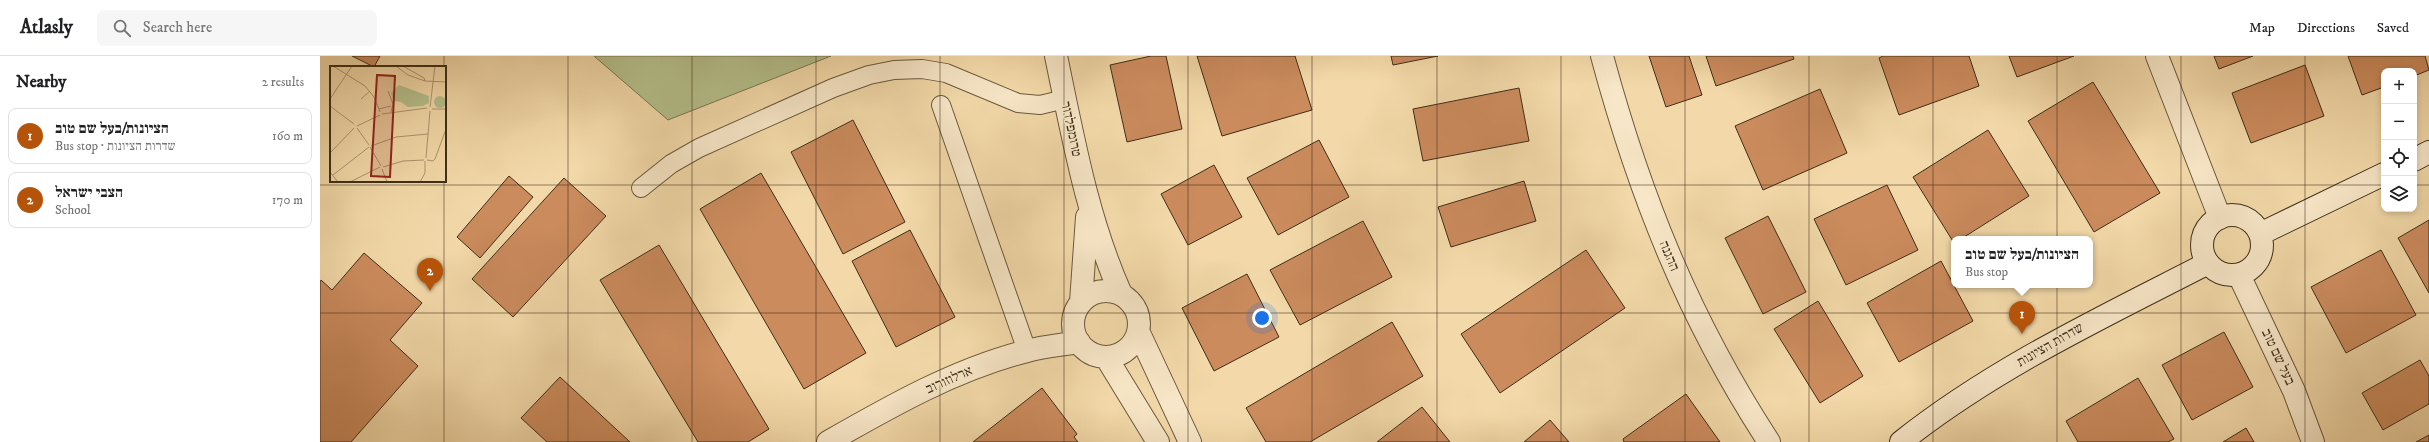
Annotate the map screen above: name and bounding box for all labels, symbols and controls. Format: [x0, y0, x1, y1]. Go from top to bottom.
search box [97, 10, 377, 46]
text: Atlasly [20, 16, 73, 39]
icon: search [111, 17, 133, 39]
text: Search here [143, 18, 212, 37]
text: Map [2249, 19, 2275, 37]
text: Directions [2297, 19, 2355, 37]
text: Saved [2377, 19, 2409, 37]
inset map [330, 66, 446, 182]
map controls [2381, 68, 2417, 212]
button: + [2381, 68, 2417, 104]
text: Nearby [16, 71, 66, 93]
text: 2 results [262, 74, 304, 90]
street label: טרומפלדור [1056, 100, 1086, 158]
button: − [2381, 104, 2417, 140]
text: הציונות/בעל שם טוב [55, 119, 169, 138]
text: 1 [28, 128, 32, 144]
text: 160 m [272, 128, 303, 144]
text: Bus stop · שדרות הציונות [55, 138, 176, 154]
button: locate [2381, 140, 2417, 176]
button: layers [2381, 176, 2417, 212]
text: הצבי ישראל [55, 183, 123, 202]
text: 2 [27, 192, 33, 208]
text: 170 m [272, 192, 303, 208]
text: School [55, 202, 91, 218]
popup [1951, 236, 2093, 288]
street label: ההגנה [1655, 238, 1683, 274]
text: הציונות/בעל שם טוב [1965, 245, 2079, 264]
pin: 2 [417, 258, 443, 291]
text: Bus stop [1965, 264, 2008, 280]
pin: 1 [2009, 301, 2035, 334]
your location [1252, 308, 1272, 328]
street label: שדרות הציונות [2013, 318, 2087, 371]
street label: בעל שם טוב [2257, 326, 2299, 388]
street label: ארלוזורוב [923, 362, 975, 398]

